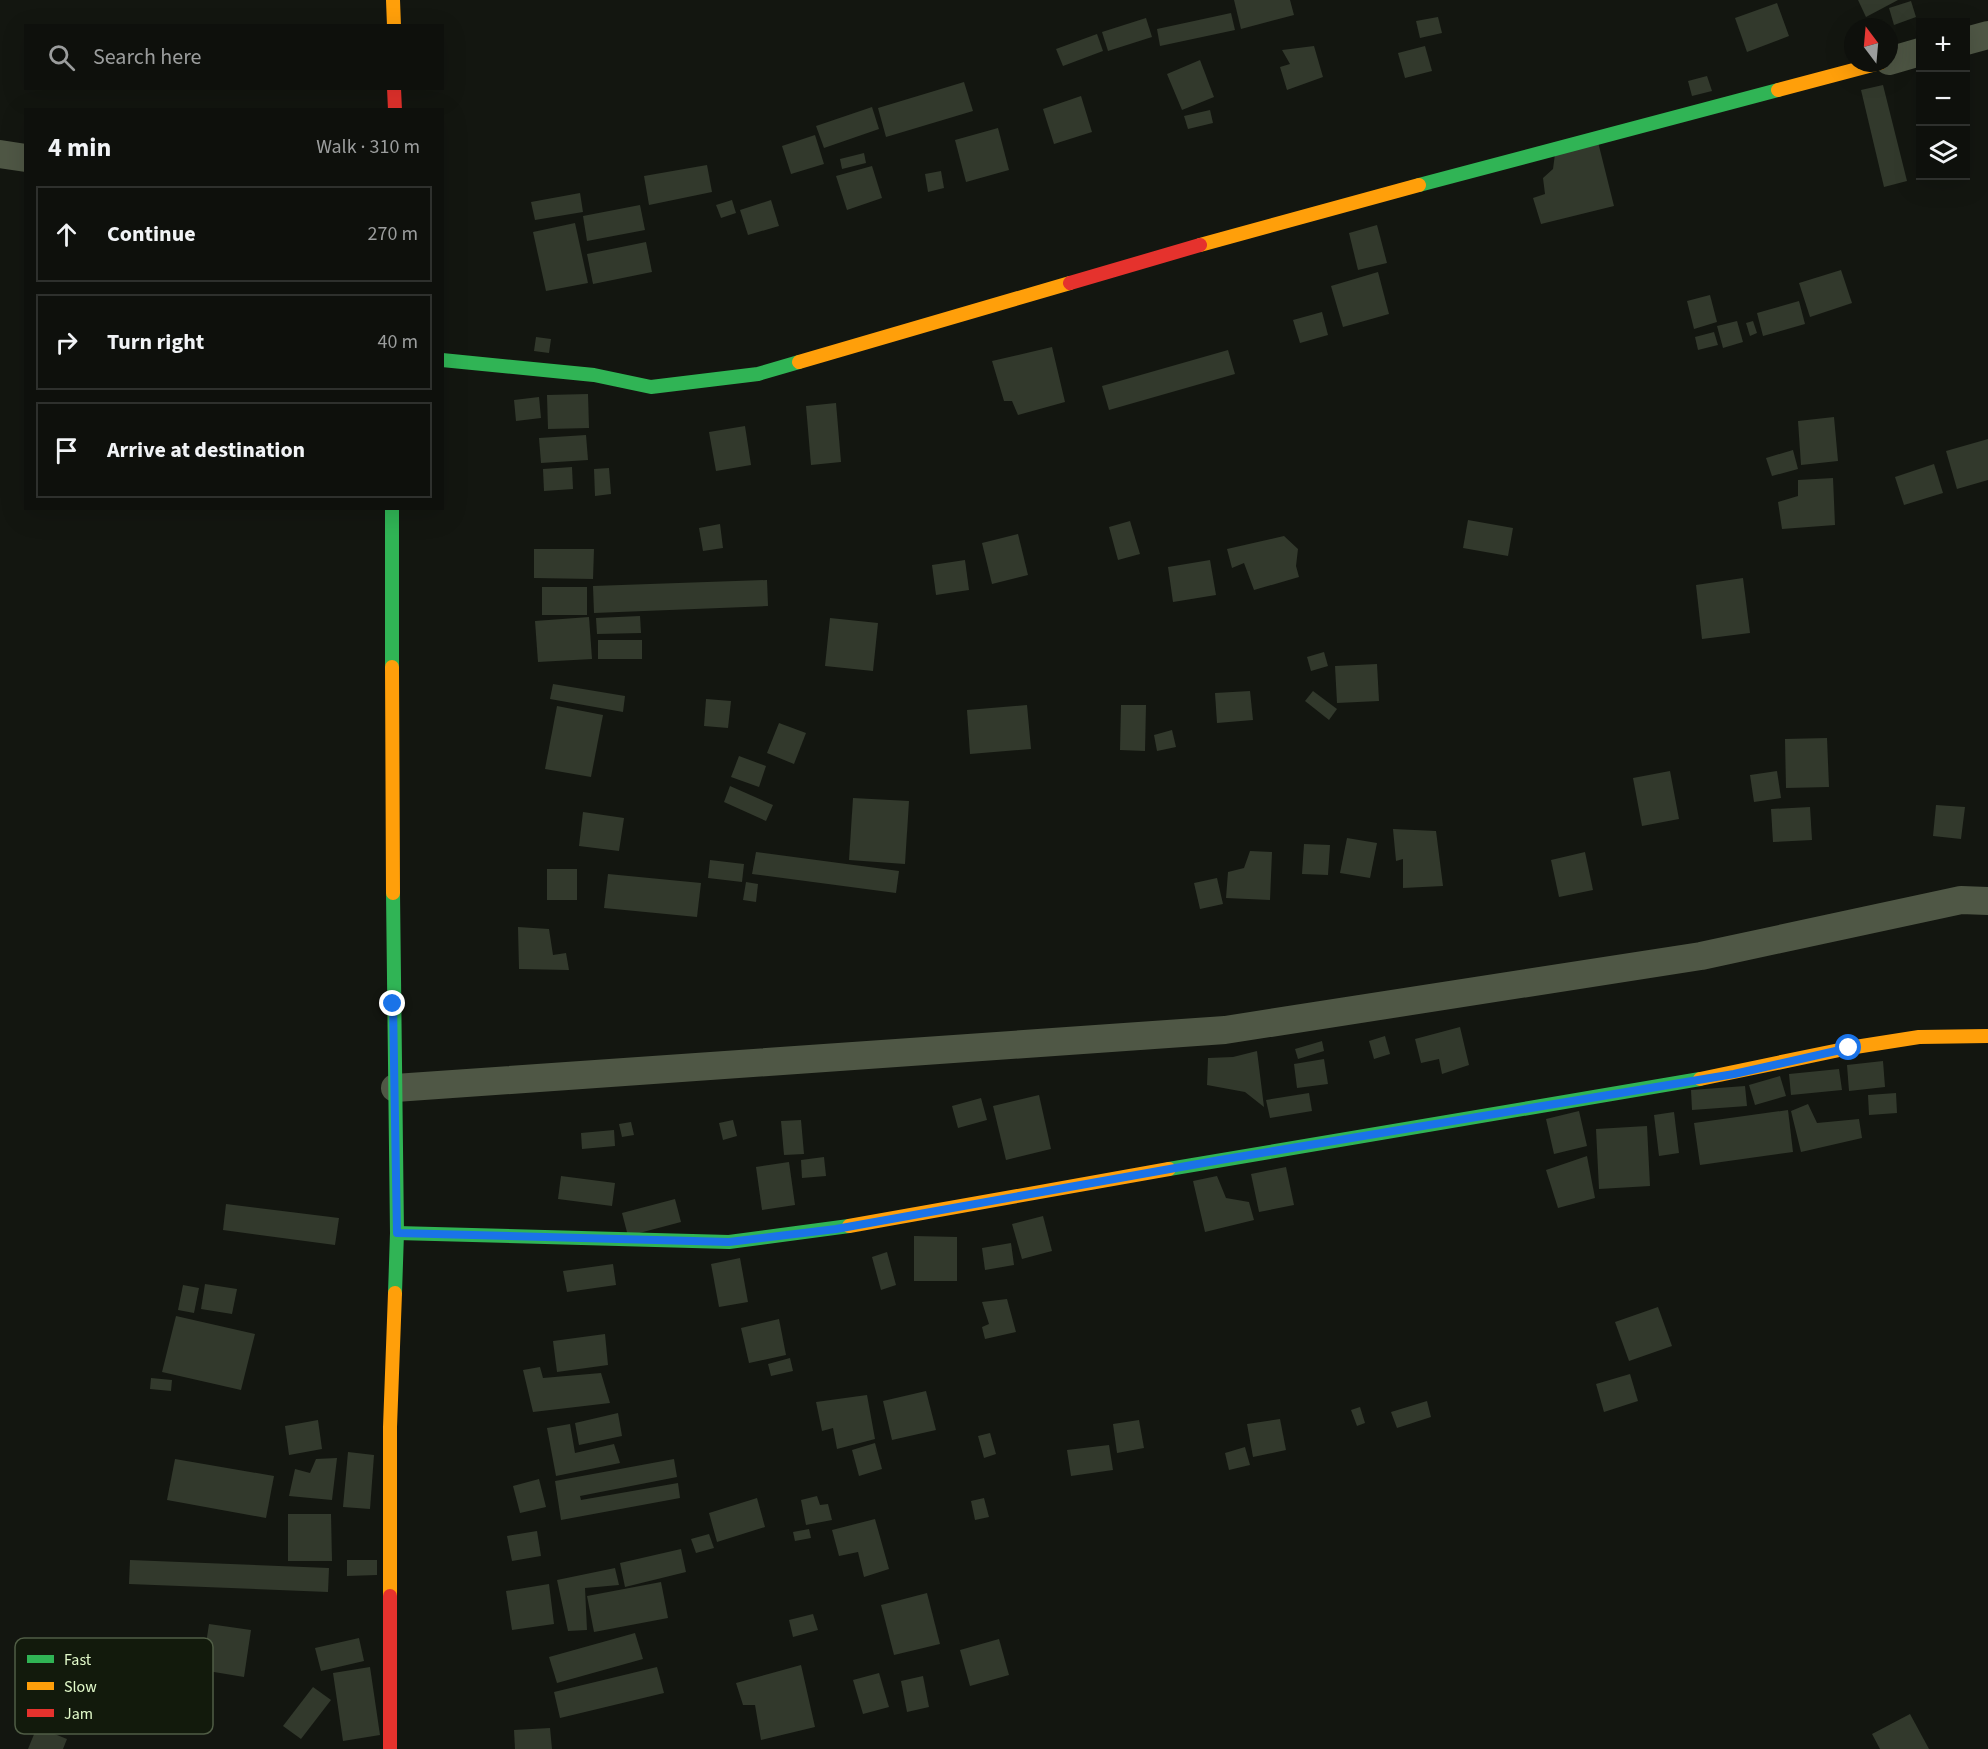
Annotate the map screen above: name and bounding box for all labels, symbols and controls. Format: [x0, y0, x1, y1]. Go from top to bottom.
north arrow [1844, 18, 1898, 72]
map controls [1916, 18, 1970, 180]
button: + [1916, 18, 1970, 72]
search box [24, 24, 444, 90]
icon: search [45, 41, 78, 74]
text: Search here [93, 41, 201, 73]
button: − [1916, 72, 1970, 126]
button: layers [1916, 126, 1970, 180]
text: 4 min [48, 129, 111, 166]
text: Walk · 310 m [316, 133, 420, 161]
icon: ahead [50, 218, 83, 251]
text: Continue [107, 218, 196, 250]
text: 270 m [368, 220, 418, 248]
icon: right [50, 326, 83, 359]
text: Turn right [107, 326, 204, 358]
text: 40 m [378, 328, 418, 356]
icon: arrive [50, 434, 83, 467]
text: Arrive at destination [107, 434, 305, 466]
route end [379, 990, 405, 1016]
route start [1835, 1034, 1861, 1060]
legend [15, 1638, 213, 1734]
text: Fast [64, 1649, 92, 1671]
text: Slow [64, 1676, 97, 1698]
text: Jam [64, 1703, 93, 1725]

